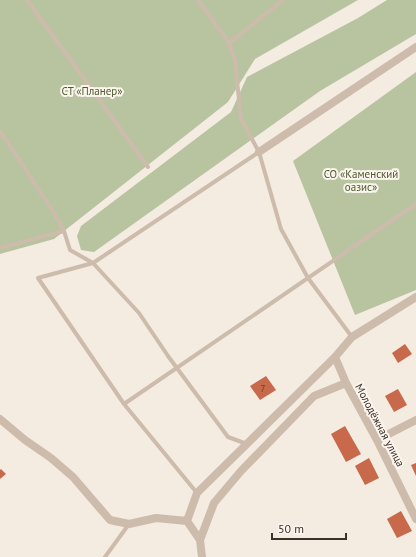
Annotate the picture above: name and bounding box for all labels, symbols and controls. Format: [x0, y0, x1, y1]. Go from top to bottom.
park label: СТ «Планер» [62, 84, 122, 98]
park label: СО «Каменский оазис» [324, 167, 398, 194]
street label: Молодёжная улица [352, 381, 408, 469]
house number: 7 [261, 383, 266, 394]
scale bar [272, 515, 346, 541]
text: 50 m [278, 521, 304, 536]

